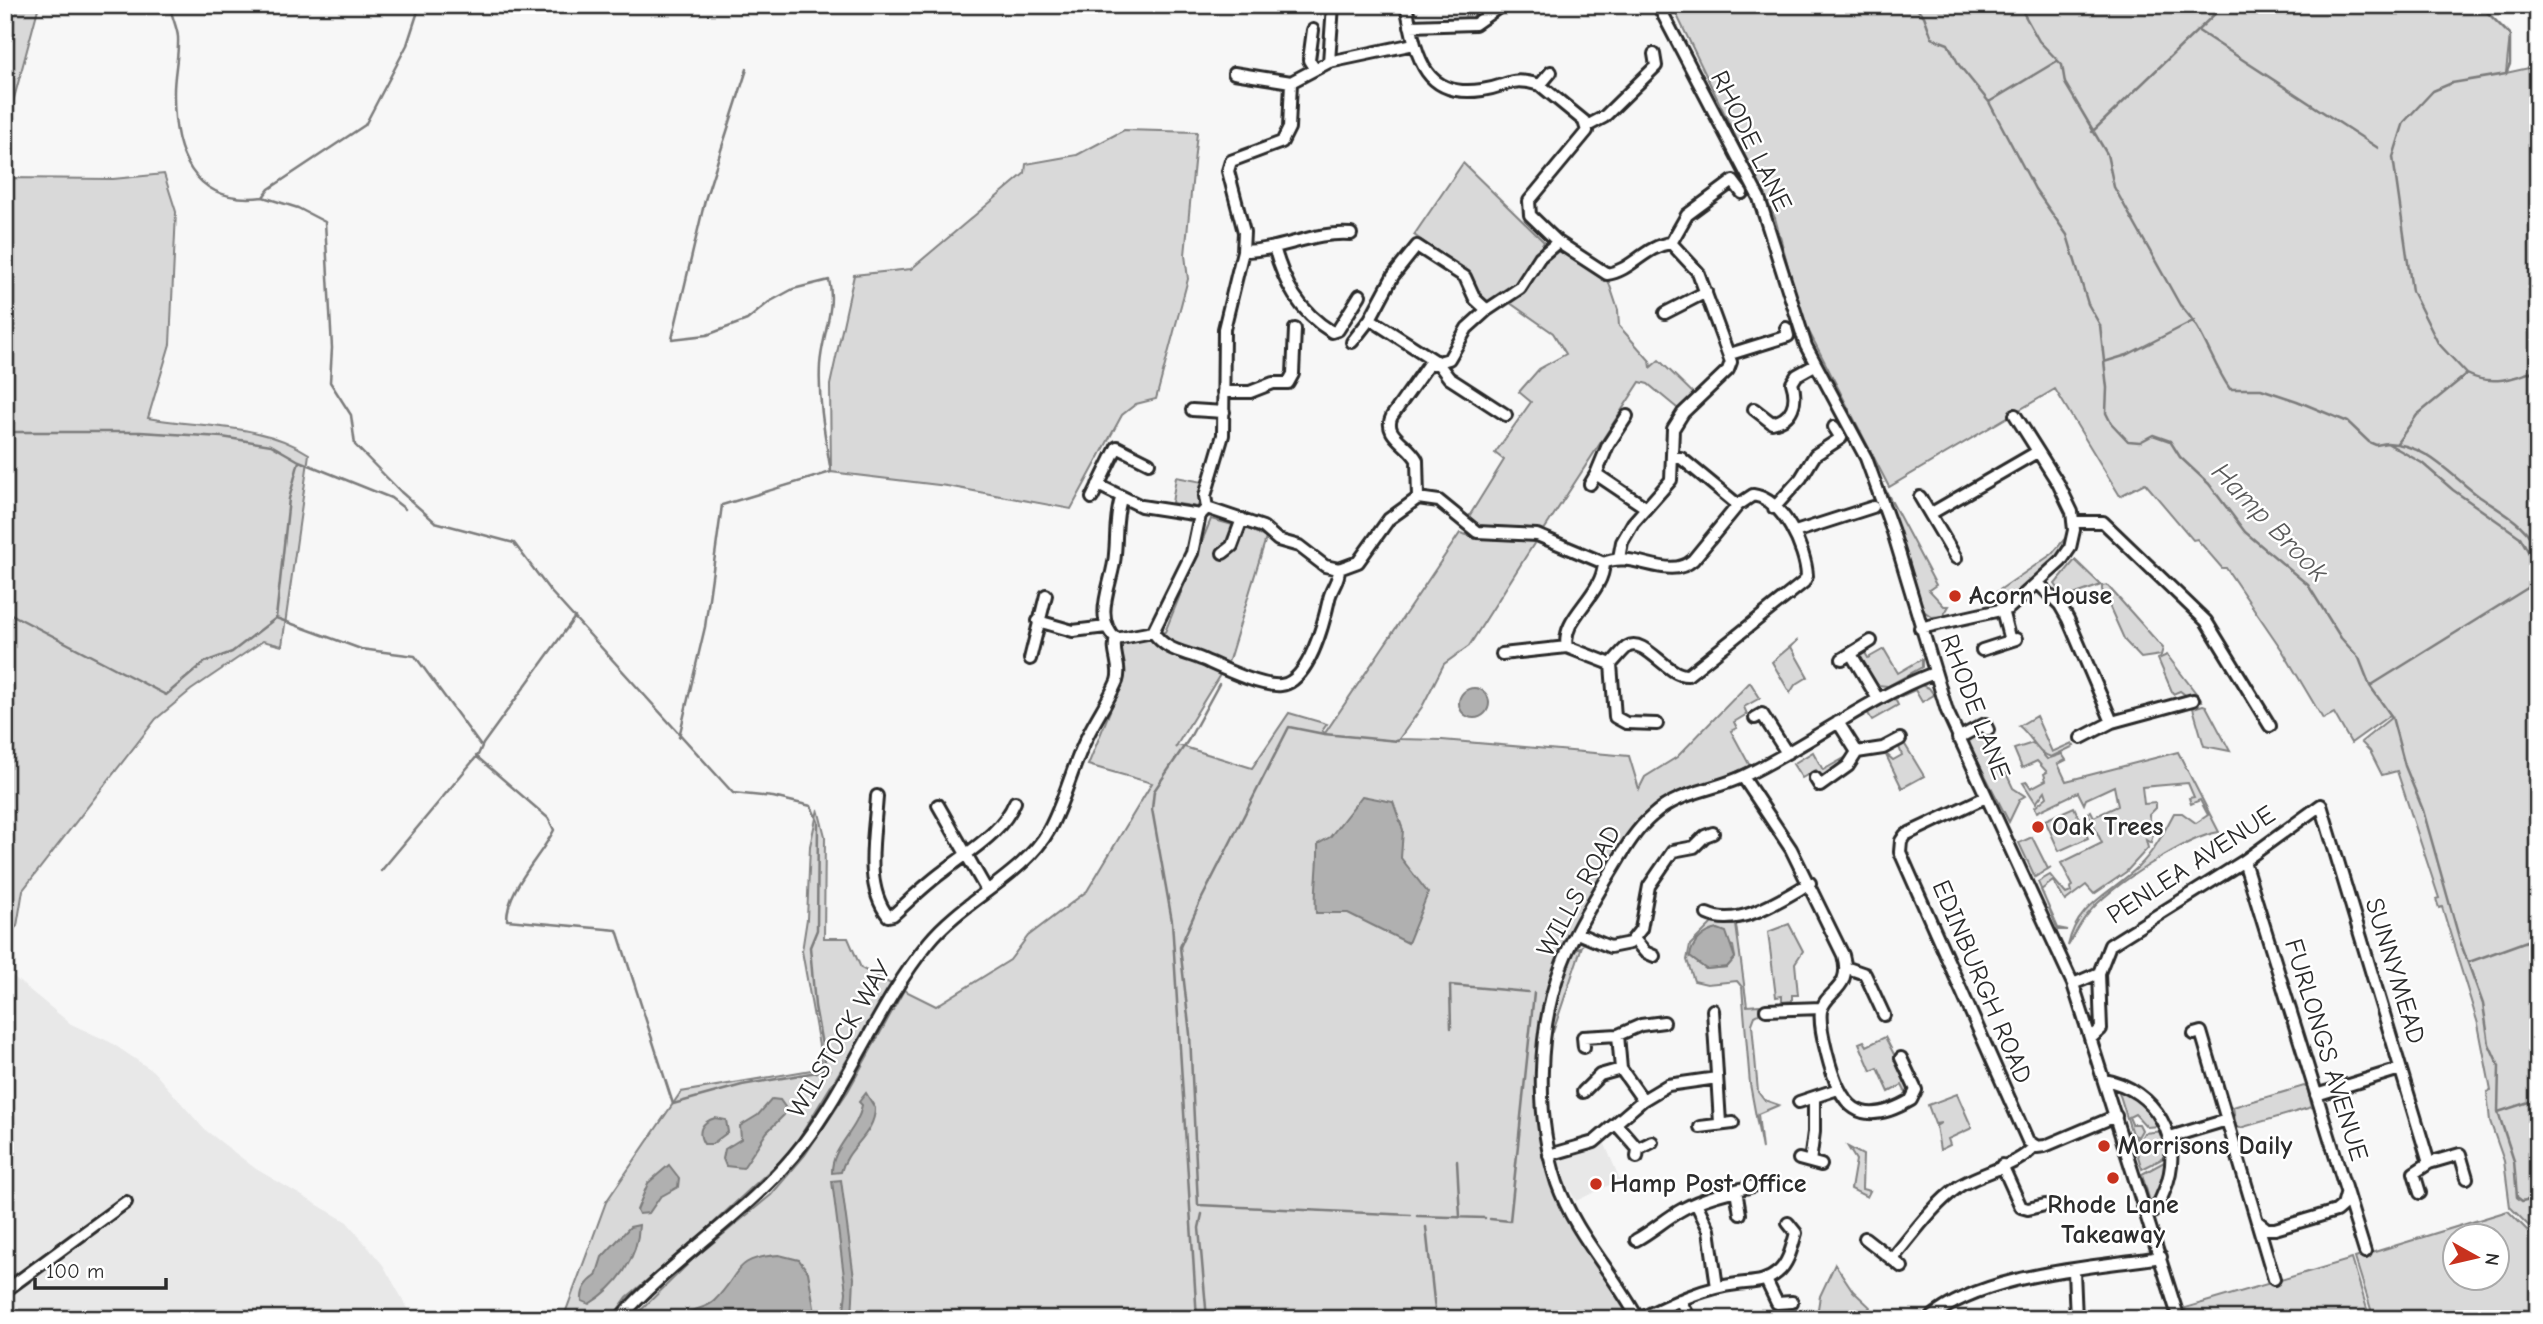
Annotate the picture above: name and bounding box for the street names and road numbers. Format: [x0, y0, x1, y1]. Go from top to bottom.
street label: RHODE LANE [1704, 66, 1798, 216]
street label: RHODE LANE [1934, 630, 2016, 784]
street label: PENLEA AVENUE [2101, 800, 2281, 930]
street label: WILLS ROAD [1531, 820, 1627, 962]
street label: EDINBURGH ROAD [1926, 876, 2038, 1088]
street label: SUNNYMEAD [2359, 894, 2431, 1048]
street label: FURLONGS AVENUE [2278, 935, 2374, 1165]
street label: WILSTOCK WAY [781, 954, 899, 1123]

